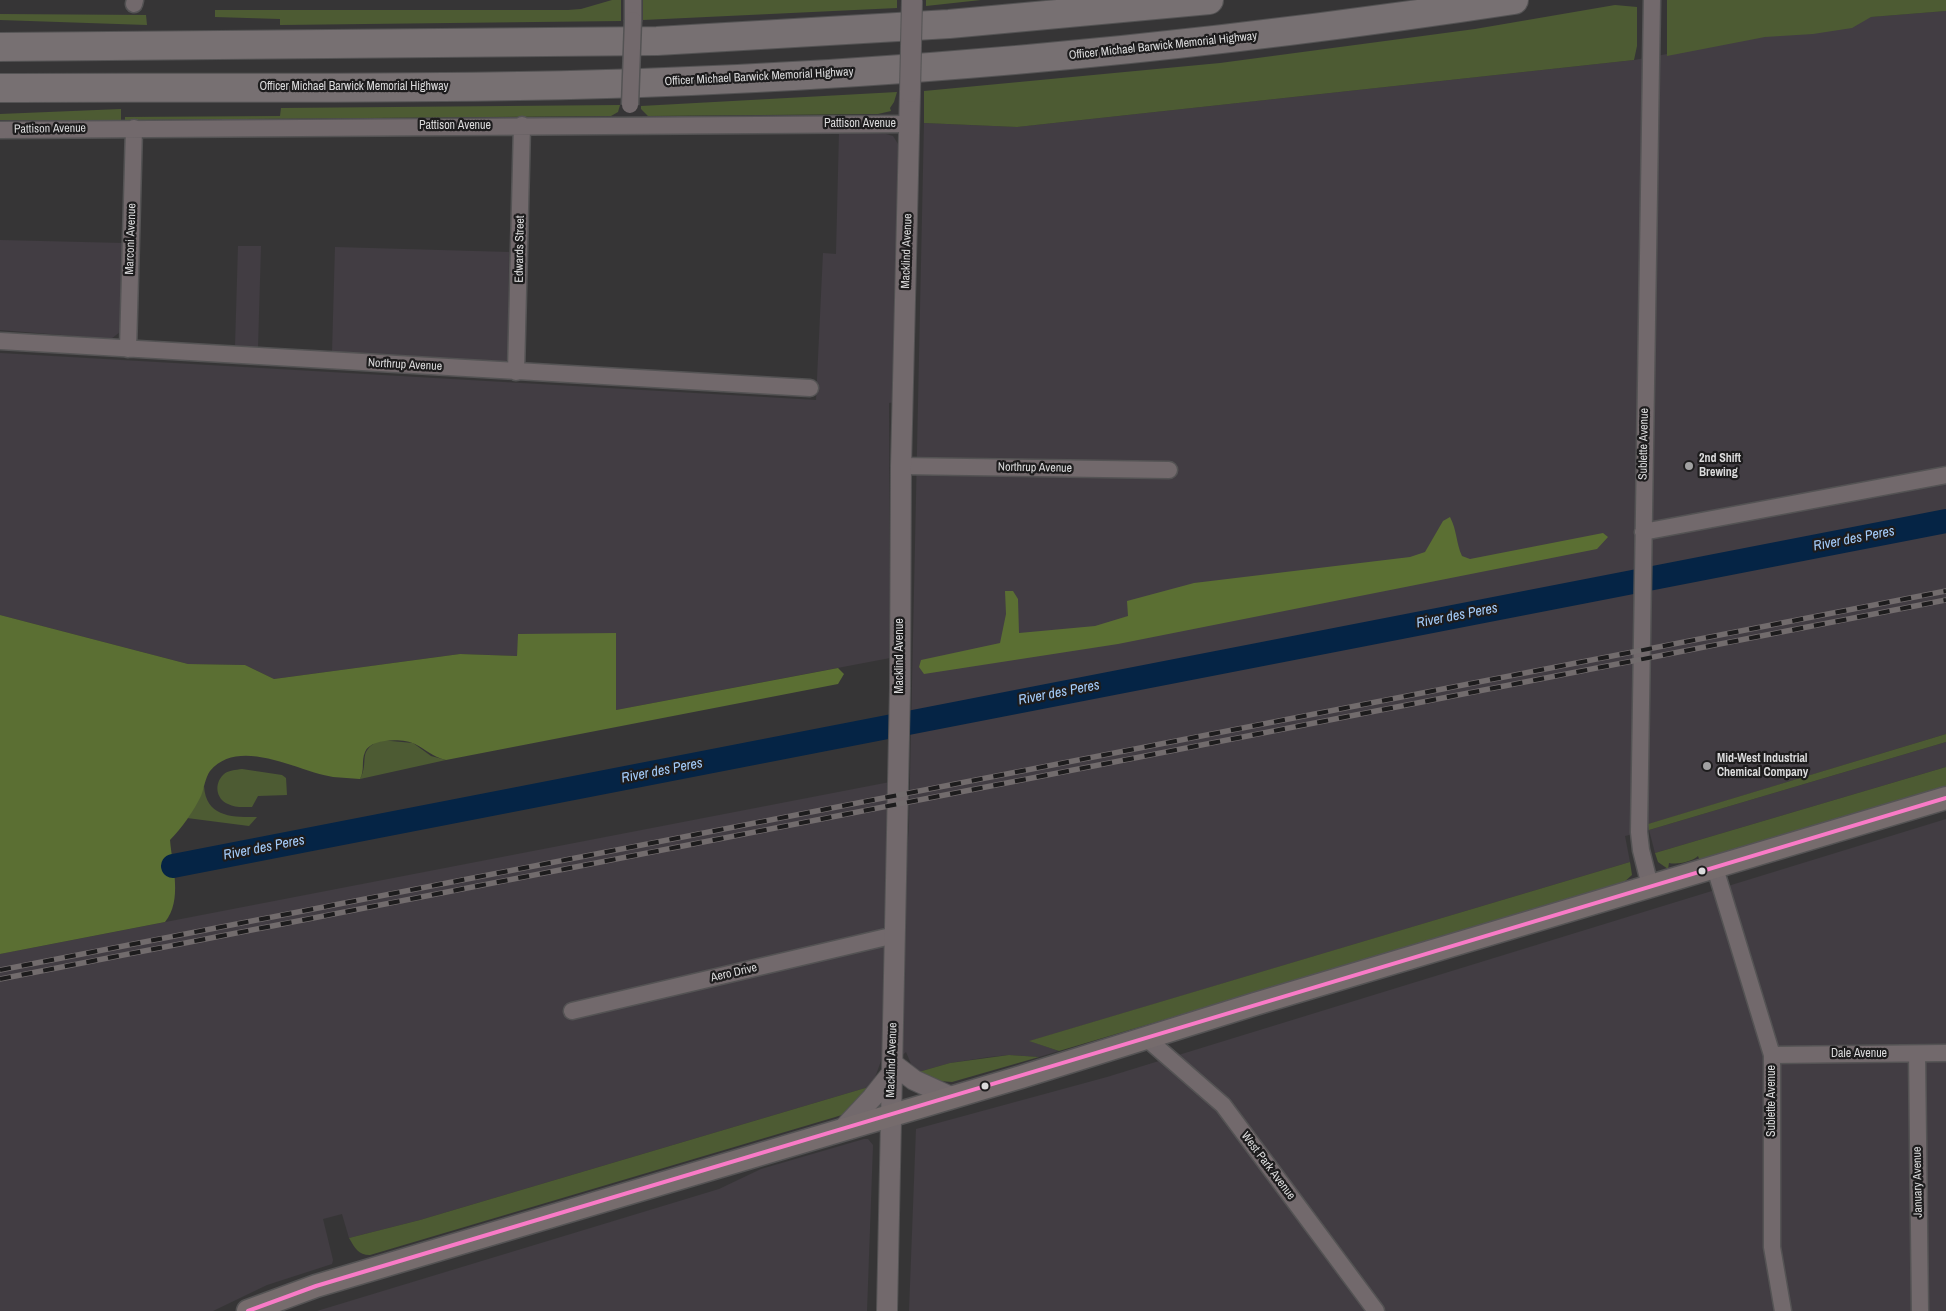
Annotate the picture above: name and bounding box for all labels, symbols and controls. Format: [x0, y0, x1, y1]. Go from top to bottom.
street label: Officer Michael Barwick Memorial Highway [1068, 29, 1258, 63]
street label: Officer Michael Barwick Memorial Highway [664, 65, 854, 89]
street label: Officer Michael Barwick Memorial Highway [259, 80, 449, 94]
street label: Pattison Avenue [824, 117, 896, 131]
street label: Pattison Avenue [419, 119, 491, 133]
street label: Pattison Avenue [14, 121, 86, 137]
street label: Marconi Avenue [123, 203, 139, 275]
street label: Macklind Avenue [898, 213, 916, 289]
street label: Edwards Street [512, 215, 528, 283]
street label: Northrup Avenue [368, 356, 442, 374]
street label: Sublette Avenue [1636, 408, 1652, 480]
place label: 2nd Shift Brewing [1699, 452, 1741, 480]
street label: Northrup Avenue [998, 460, 1072, 476]
marker: 2nd Shift Brewing [1683, 460, 1695, 472]
water label: River des Peres [1812, 523, 1896, 555]
water label: River des Peres [1415, 600, 1499, 632]
street label: Macklind Avenue [893, 618, 907, 694]
water label: River des Peres [1017, 677, 1101, 709]
place label: Mid-West Industrial Chemical Company [1717, 752, 1808, 780]
water label: River des Peres [620, 755, 704, 787]
marker: Mid-West Industrial Chemical Company [1701, 760, 1713, 772]
water label: River des Peres [222, 832, 306, 864]
unlabelled marker [1697, 866, 1707, 876]
street label: Aero Drive [709, 961, 759, 985]
street label: Macklind Avenue [883, 1022, 901, 1098]
street label: Dale Avenue [1831, 1047, 1887, 1061]
street label: Sublette Avenue [1765, 1065, 1779, 1137]
unlabelled marker [980, 1081, 990, 1091]
street label: West Park Avenue [1238, 1129, 1298, 1203]
street label: January Avenue [1910, 1146, 1926, 1218]

